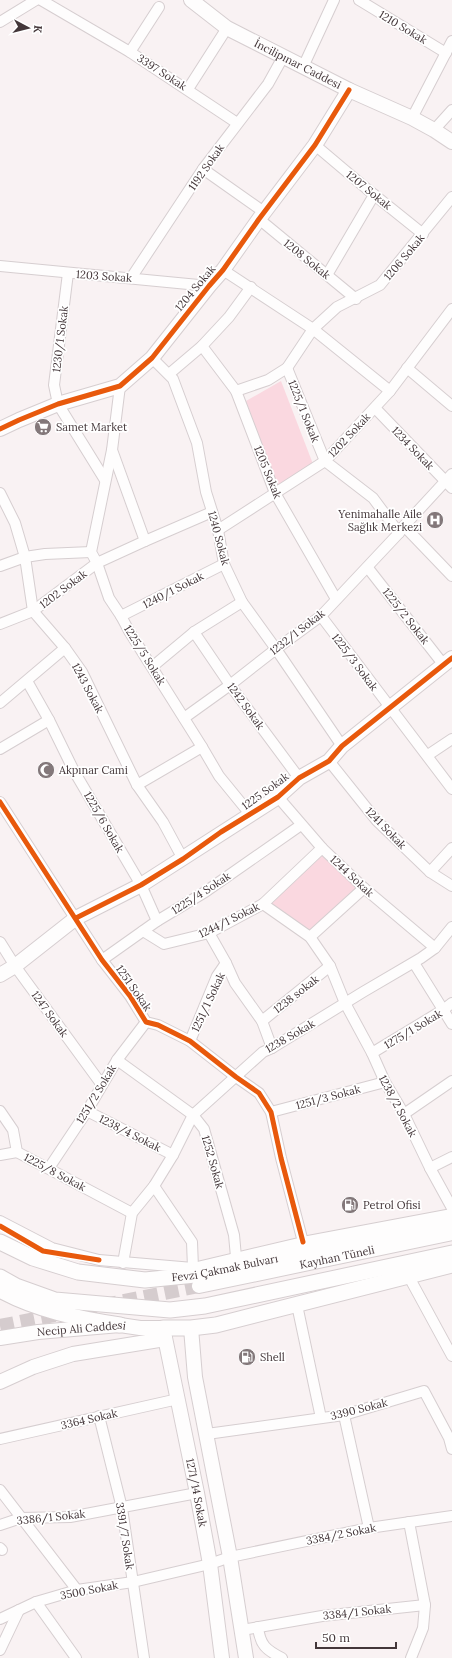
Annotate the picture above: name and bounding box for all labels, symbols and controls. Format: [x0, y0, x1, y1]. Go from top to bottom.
street label: 1210 Sokak [376, 7, 430, 47]
north arrow [8, 8, 48, 48]
text: K [30, 24, 45, 34]
street label: İncilipınar Caddesi [252, 35, 344, 92]
street label: 3397 Sokak [135, 51, 190, 93]
street label: 1192 Sokak [185, 141, 227, 193]
street label: 1207 Sokak [343, 167, 395, 213]
street label: 1206 Sokak [381, 231, 427, 283]
street label: 1208 Sokak [281, 236, 333, 282]
street label: 1204 Sokak [172, 262, 218, 314]
street label: 1203 Sokak [76, 267, 132, 285]
street label: 1230/1 Sokak [49, 305, 72, 373]
street label: 1225/1 Sokak [284, 378, 323, 445]
street label: 1202 Sokak [325, 410, 373, 460]
supermarket icon: Samet Market [33, 417, 53, 437]
place label: Samet Market [56, 420, 128, 434]
street label: 1234 Sokak [389, 423, 437, 473]
street label: 1205 Sokak [251, 444, 285, 501]
place label: Yenimahalle Aile Sağlık Merkezi [337, 507, 422, 534]
street label: 1240 Sokak [205, 509, 233, 567]
hospital icon: Yenimahalle Aile Sağlık Merkezi [425, 510, 445, 530]
street label: 1202 Sokak [37, 567, 89, 611]
street label: 1240/1 Sokak [140, 569, 206, 612]
street label: 1225/2 Sokak [379, 585, 432, 648]
street label: 1232/1 Sokak [267, 606, 328, 659]
street label: 1225/5 Sokak [120, 622, 169, 688]
street label: 1225/3 Sokak [328, 631, 381, 694]
street label: 1243 Sokak [69, 661, 107, 716]
street label: 1242 Sokak [224, 680, 268, 732]
mosque icon: Akpınar Cami [36, 760, 56, 780]
place label: Akpınar Cami [58, 763, 128, 777]
street label: 1225 Sokak [239, 769, 291, 813]
street label: 1225/6 Sokak [80, 789, 127, 856]
street label: 1241 Sokak [363, 804, 409, 852]
street label: 1244 Sokak [327, 852, 377, 900]
street label: 1225/4 Sokak [169, 869, 234, 918]
street label: 1244/1 Sokak [196, 899, 262, 942]
street label: 1251 Sokak [113, 962, 155, 1014]
street label: 1251/1 Sokak [188, 970, 229, 1035]
street label: 1238 sokak [270, 972, 322, 1016]
street label: 1247 Sokak [29, 988, 72, 1040]
street label: 1275/1 Sokak [381, 1006, 445, 1053]
street label: 1238 Sokak [263, 1016, 317, 1056]
street label: 1251/2 Sokak [73, 1062, 120, 1127]
street label: 1238/2 Sokak [375, 1073, 420, 1140]
street label: 1251/3 Sokak [294, 1082, 362, 1113]
street label: 1238/4 Sokak [96, 1111, 163, 1156]
street label: 1252 Sokak [199, 1134, 227, 1190]
street label: 1225/8 Sokak [21, 1150, 88, 1195]
fuel station icon: Petrol Ofisi [340, 1195, 360, 1215]
place label: Petrol Ofisi [363, 1198, 420, 1212]
street label: Kayıhan Tüneli [298, 1242, 376, 1272]
street label: Fevzi Çakmak Bulvarı [171, 1251, 279, 1284]
street label: Necip Ali Caddesi [36, 1318, 127, 1339]
fuel station icon: Shell [237, 1347, 257, 1367]
place label: Shell [260, 1350, 285, 1364]
street label: 3390 Sokak [329, 1395, 389, 1423]
street label: 3364 Sokak [59, 1406, 119, 1432]
street label: 1271/14 Sokak [183, 1457, 210, 1528]
street label: 3391/7 Sokak [112, 1501, 137, 1571]
street label: 3386/1 Sokak [16, 1506, 86, 1529]
street label: 3384/2 Sokak [305, 1520, 377, 1549]
street label: 3500 Sokak [59, 1577, 119, 1602]
street label: 3384/1 Sokak [322, 1601, 392, 1624]
scale bar [316, 1624, 396, 1650]
text: 50 m [322, 1630, 350, 1645]

